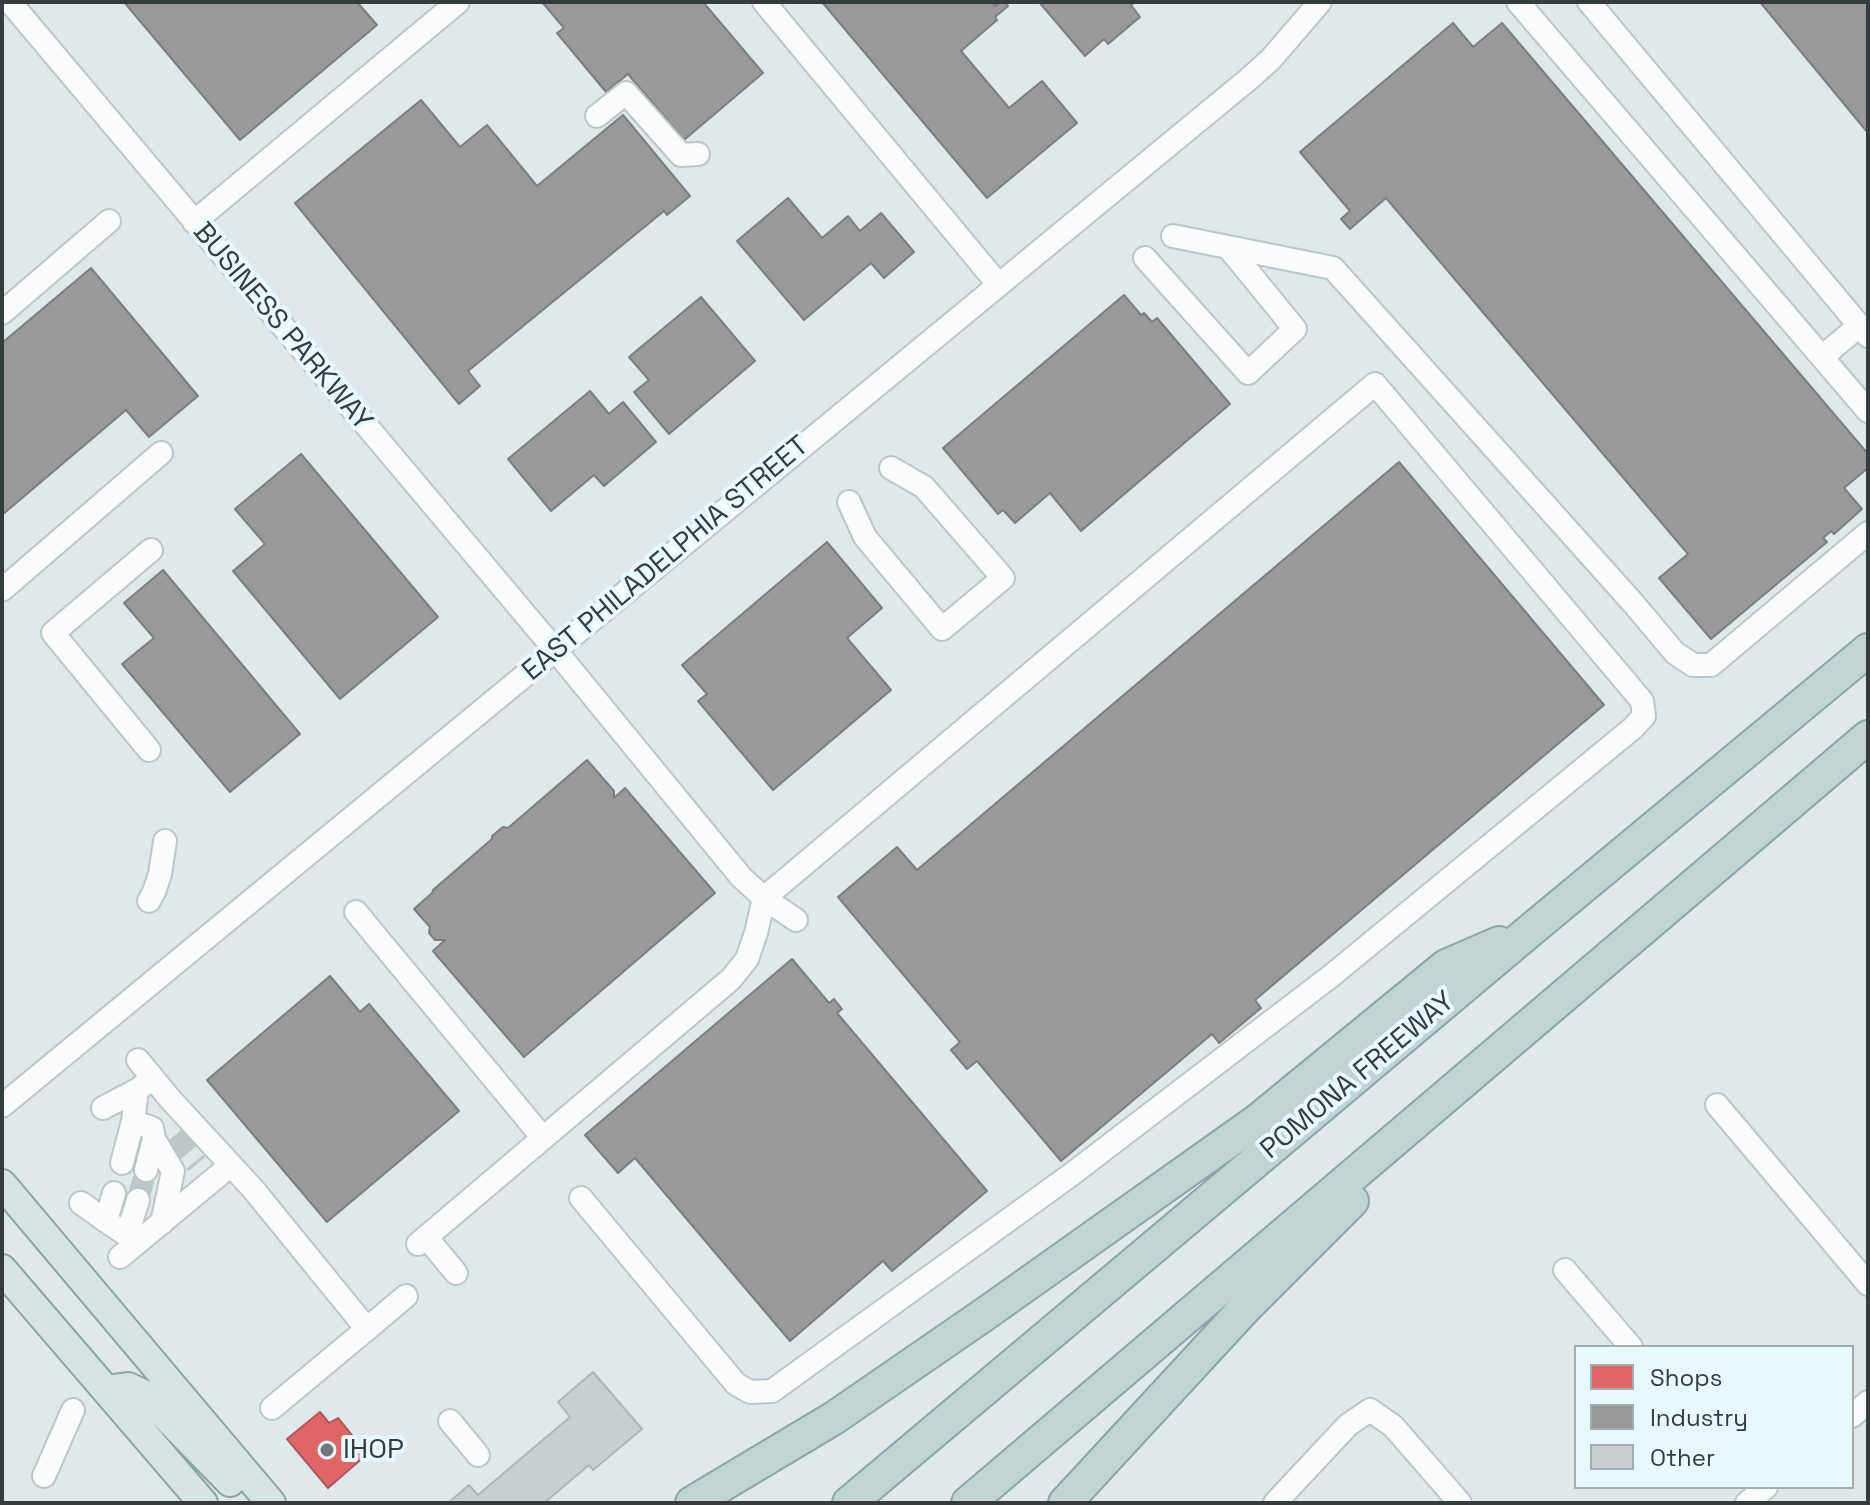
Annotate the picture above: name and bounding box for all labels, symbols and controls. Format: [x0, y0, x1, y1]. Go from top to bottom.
street label: BUSINESS PARKWAY [185, 216, 379, 438]
street label: EAST PHILADELPHIA STREET [516, 429, 816, 689]
street label: POMONA FREEWAY [1254, 985, 1462, 1167]
legend [1574, 1345, 1854, 1489]
text: Shops [1650, 1362, 1722, 1393]
text: Industry [1650, 1402, 1748, 1433]
place label: IHOP [343, 1433, 404, 1467]
marker: IHOP [318, 1441, 336, 1459]
text: Other [1650, 1442, 1715, 1473]

